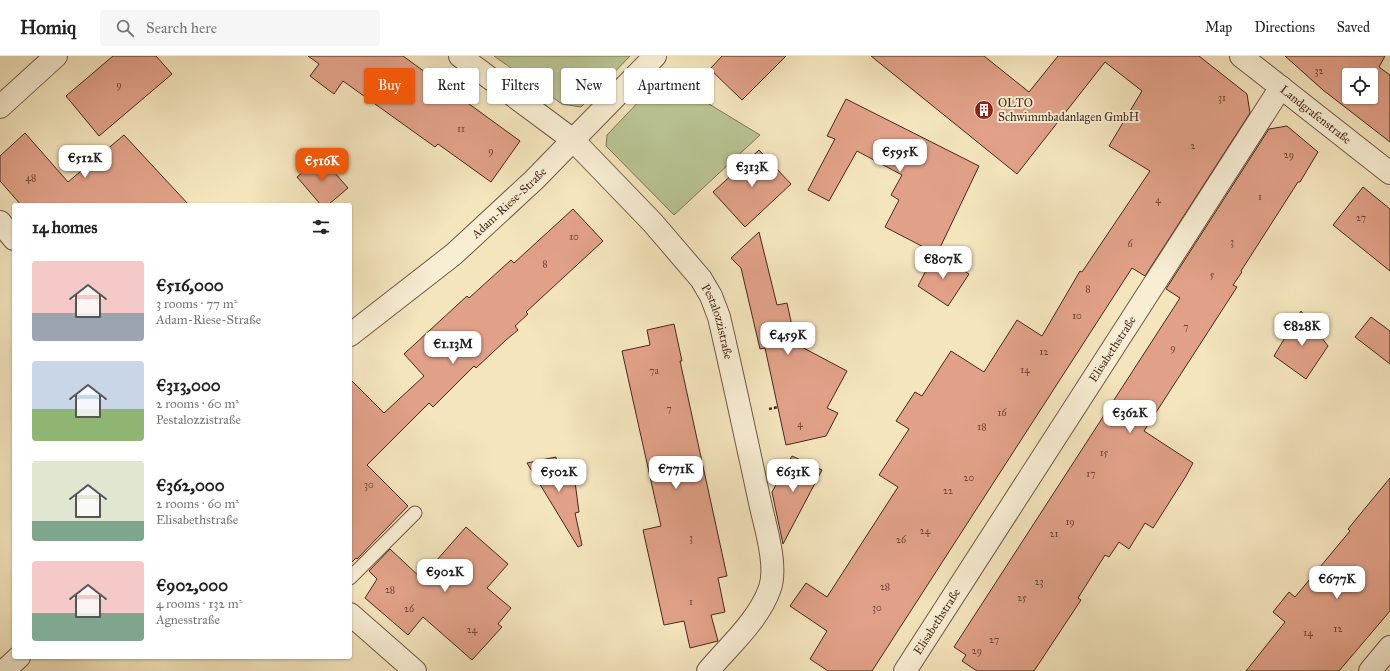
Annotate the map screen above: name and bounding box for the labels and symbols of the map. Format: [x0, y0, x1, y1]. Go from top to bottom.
house number: 32 [1315, 65, 1324, 77]
house number: 9 [116, 79, 122, 91]
street label: Landgrafenstraße [1277, 82, 1354, 147]
house number: 31 [1218, 92, 1226, 104]
place label: OLTO Schwimmbadanlagen GmbH [998, 96, 1139, 125]
building icon: OLTO Schwimmbadanlagen GmbH [973, 99, 995, 121]
house number: 11 [457, 123, 465, 135]
pin: €595K [872, 139, 928, 173]
house number: 2 [1191, 140, 1196, 152]
pin: €512K [57, 145, 113, 179]
house number: 9 [488, 145, 494, 157]
pin: €516K [294, 148, 350, 182]
house number: 29 [1284, 149, 1294, 161]
pin: €313K [724, 154, 780, 188]
street label: Adam-Riese-Straße [468, 165, 549, 242]
house number: 48 [26, 172, 36, 184]
house number: 1 [1258, 191, 1262, 203]
house number: 4 [1155, 194, 1161, 206]
house number: 27 [1356, 212, 1366, 224]
house number: 10 [569, 231, 579, 243]
house number: 3 [1230, 236, 1234, 248]
house number: 6 [1127, 238, 1133, 250]
pin: €807K [915, 246, 971, 280]
house number: 8 [542, 258, 548, 270]
house number: 5 [1210, 269, 1215, 281]
street label: Pestalozzistraße [698, 281, 735, 361]
house number: 8 [1085, 283, 1091, 295]
house number: 10 [1072, 310, 1082, 322]
street label: Elisabethstraße [1086, 313, 1139, 385]
pin: €828K [1274, 313, 1330, 347]
house number: 7 [1183, 321, 1189, 333]
pin: €459K [760, 322, 816, 356]
pin: €1.13M [420, 331, 486, 365]
house number: 9 [1170, 342, 1176, 354]
house number: 12 [1040, 346, 1049, 358]
house number: 14 [1020, 364, 1030, 376]
house number: 7a [649, 365, 660, 377]
pin: €362K [1102, 400, 1158, 434]
house number: 7 [666, 403, 672, 415]
house number: 16 [997, 407, 1007, 419]
house number: 4 [797, 418, 803, 430]
house number: 18 [977, 421, 987, 433]
house number: 15 [1100, 447, 1109, 459]
pin: €771K [648, 456, 704, 490]
pin: €502K [531, 459, 587, 493]
pin: €631K [765, 459, 821, 493]
house number: 17 [1086, 468, 1096, 480]
house number: 20 [964, 472, 975, 484]
house number: 30 [364, 479, 374, 491]
house number: 22 [943, 485, 953, 497]
house number: 19 [1065, 516, 1075, 528]
house number: 24 [920, 525, 931, 537]
house number: 21 [1050, 528, 1058, 540]
house number: 3 [689, 532, 693, 544]
house number: 26 [896, 534, 907, 546]
pin: €902K [417, 559, 473, 593]
pin: €677K [1309, 566, 1365, 600]
house number: 23 [1035, 576, 1043, 588]
house number: 28 [880, 581, 890, 593]
house number: 28 [385, 584, 395, 596]
street label: Elisabethstraße [911, 586, 963, 657]
house number: 25 [1017, 592, 1027, 604]
house number: 1 [689, 596, 693, 608]
house number: 30 [872, 602, 882, 614]
house number: 26 [404, 603, 415, 615]
house number: 12 [1334, 623, 1343, 635]
house number: 24 [467, 624, 478, 636]
house number: 14 [1303, 627, 1313, 639]
house number: 27 [989, 634, 999, 646]
house number: 29 [972, 645, 982, 657]

